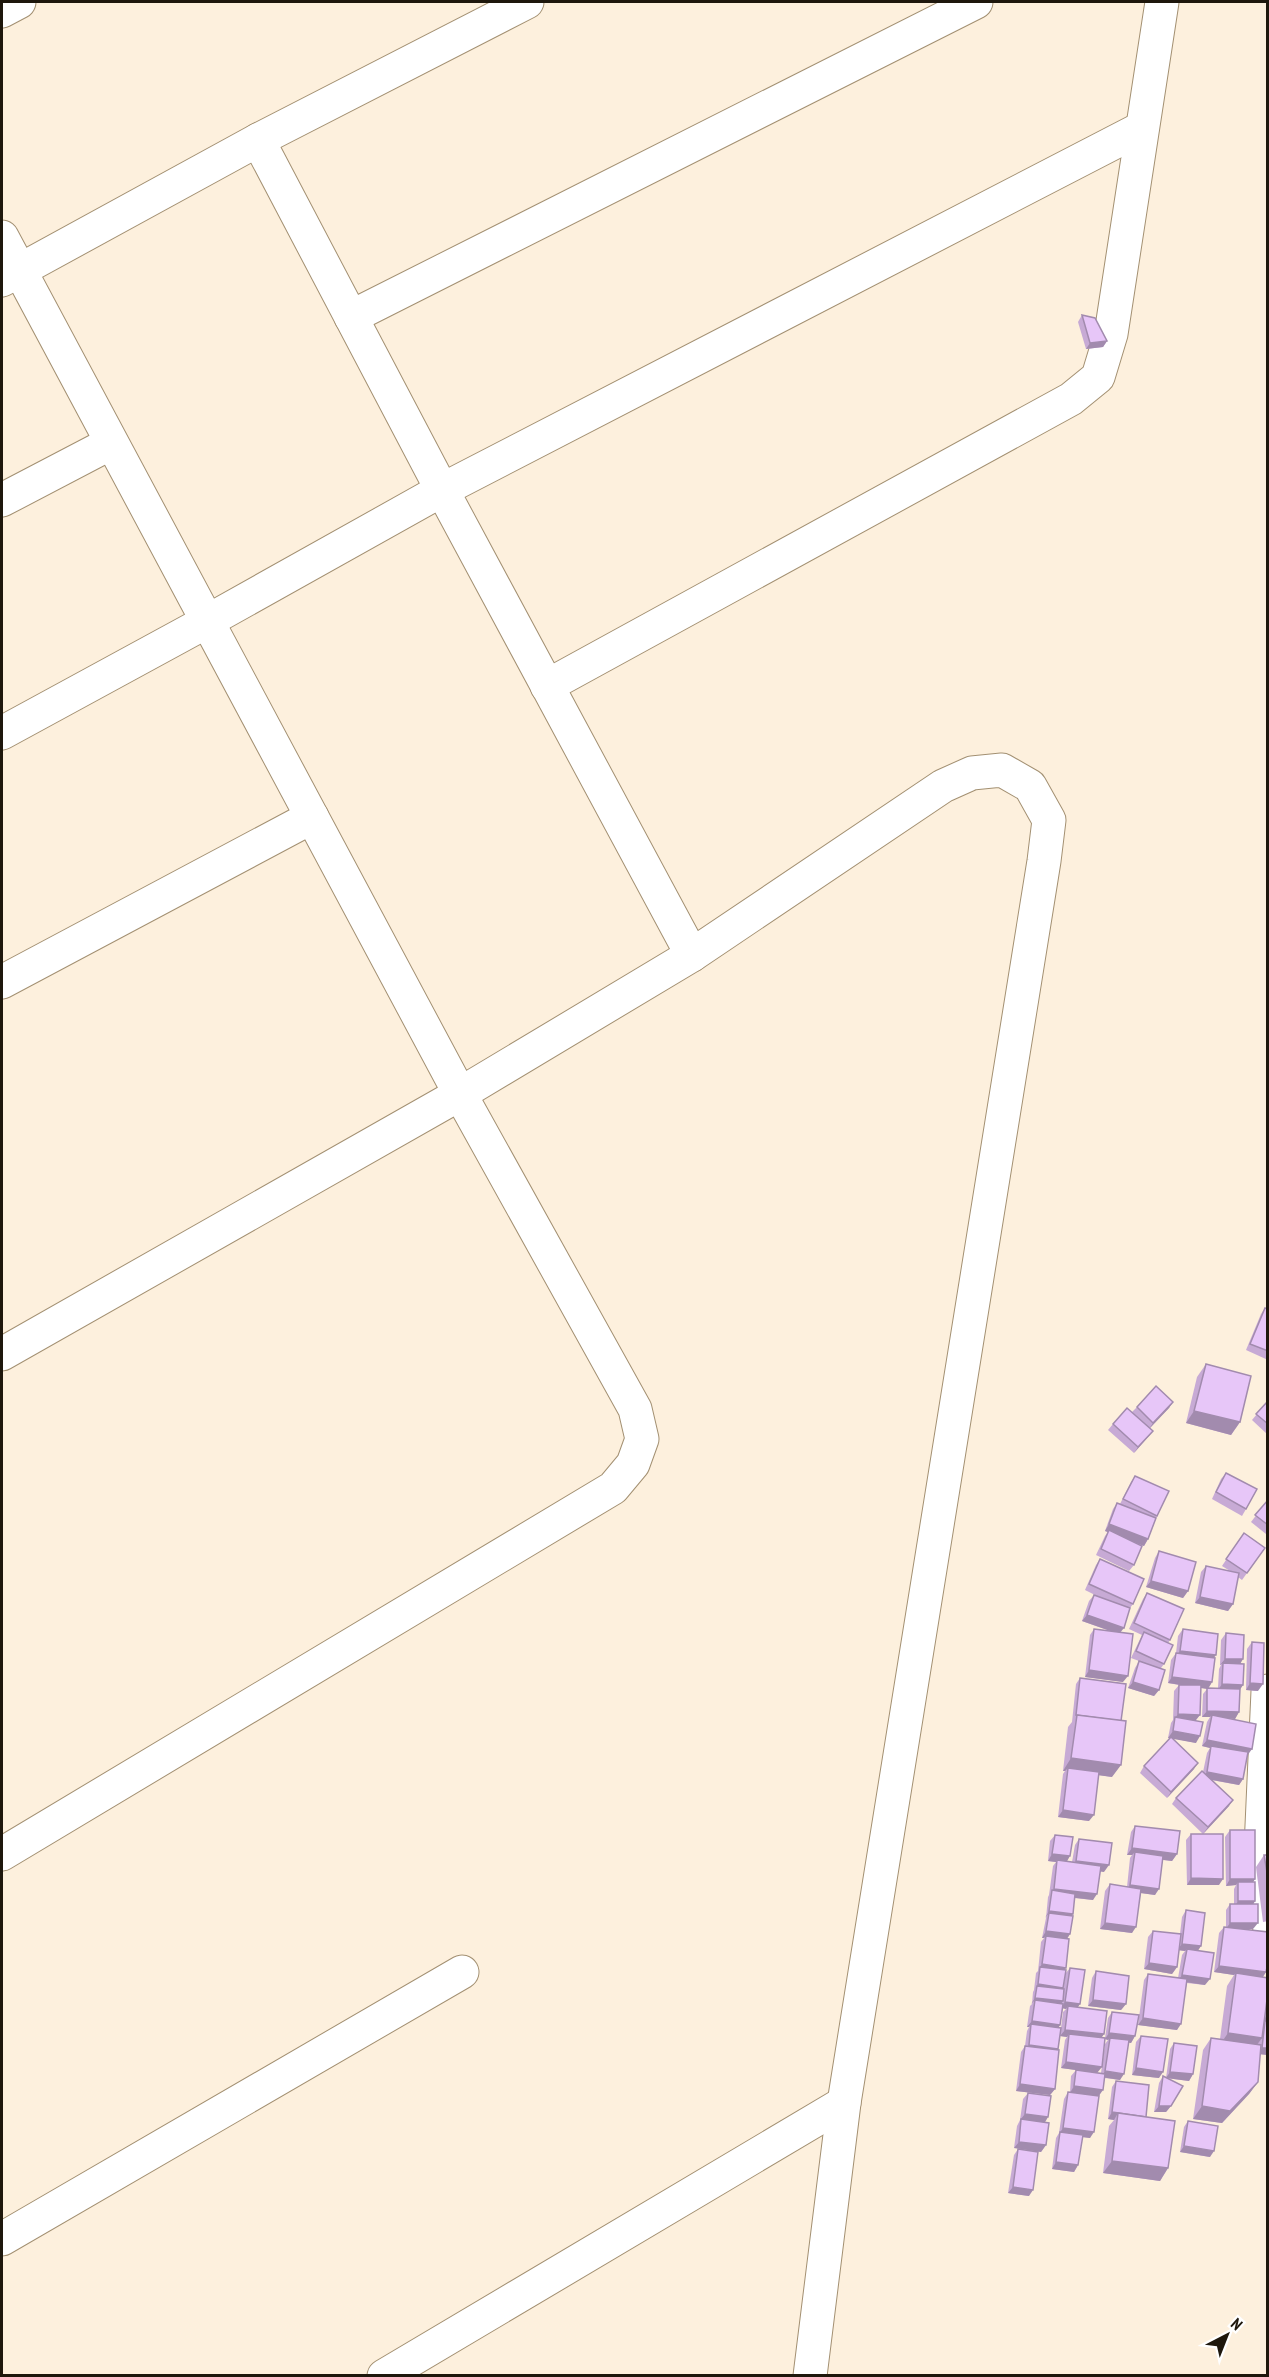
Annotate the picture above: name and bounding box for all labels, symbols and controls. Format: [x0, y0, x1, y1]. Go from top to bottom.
north arrow [1197, 2305, 1257, 2365]
text: N [1227, 2314, 1247, 2334]

